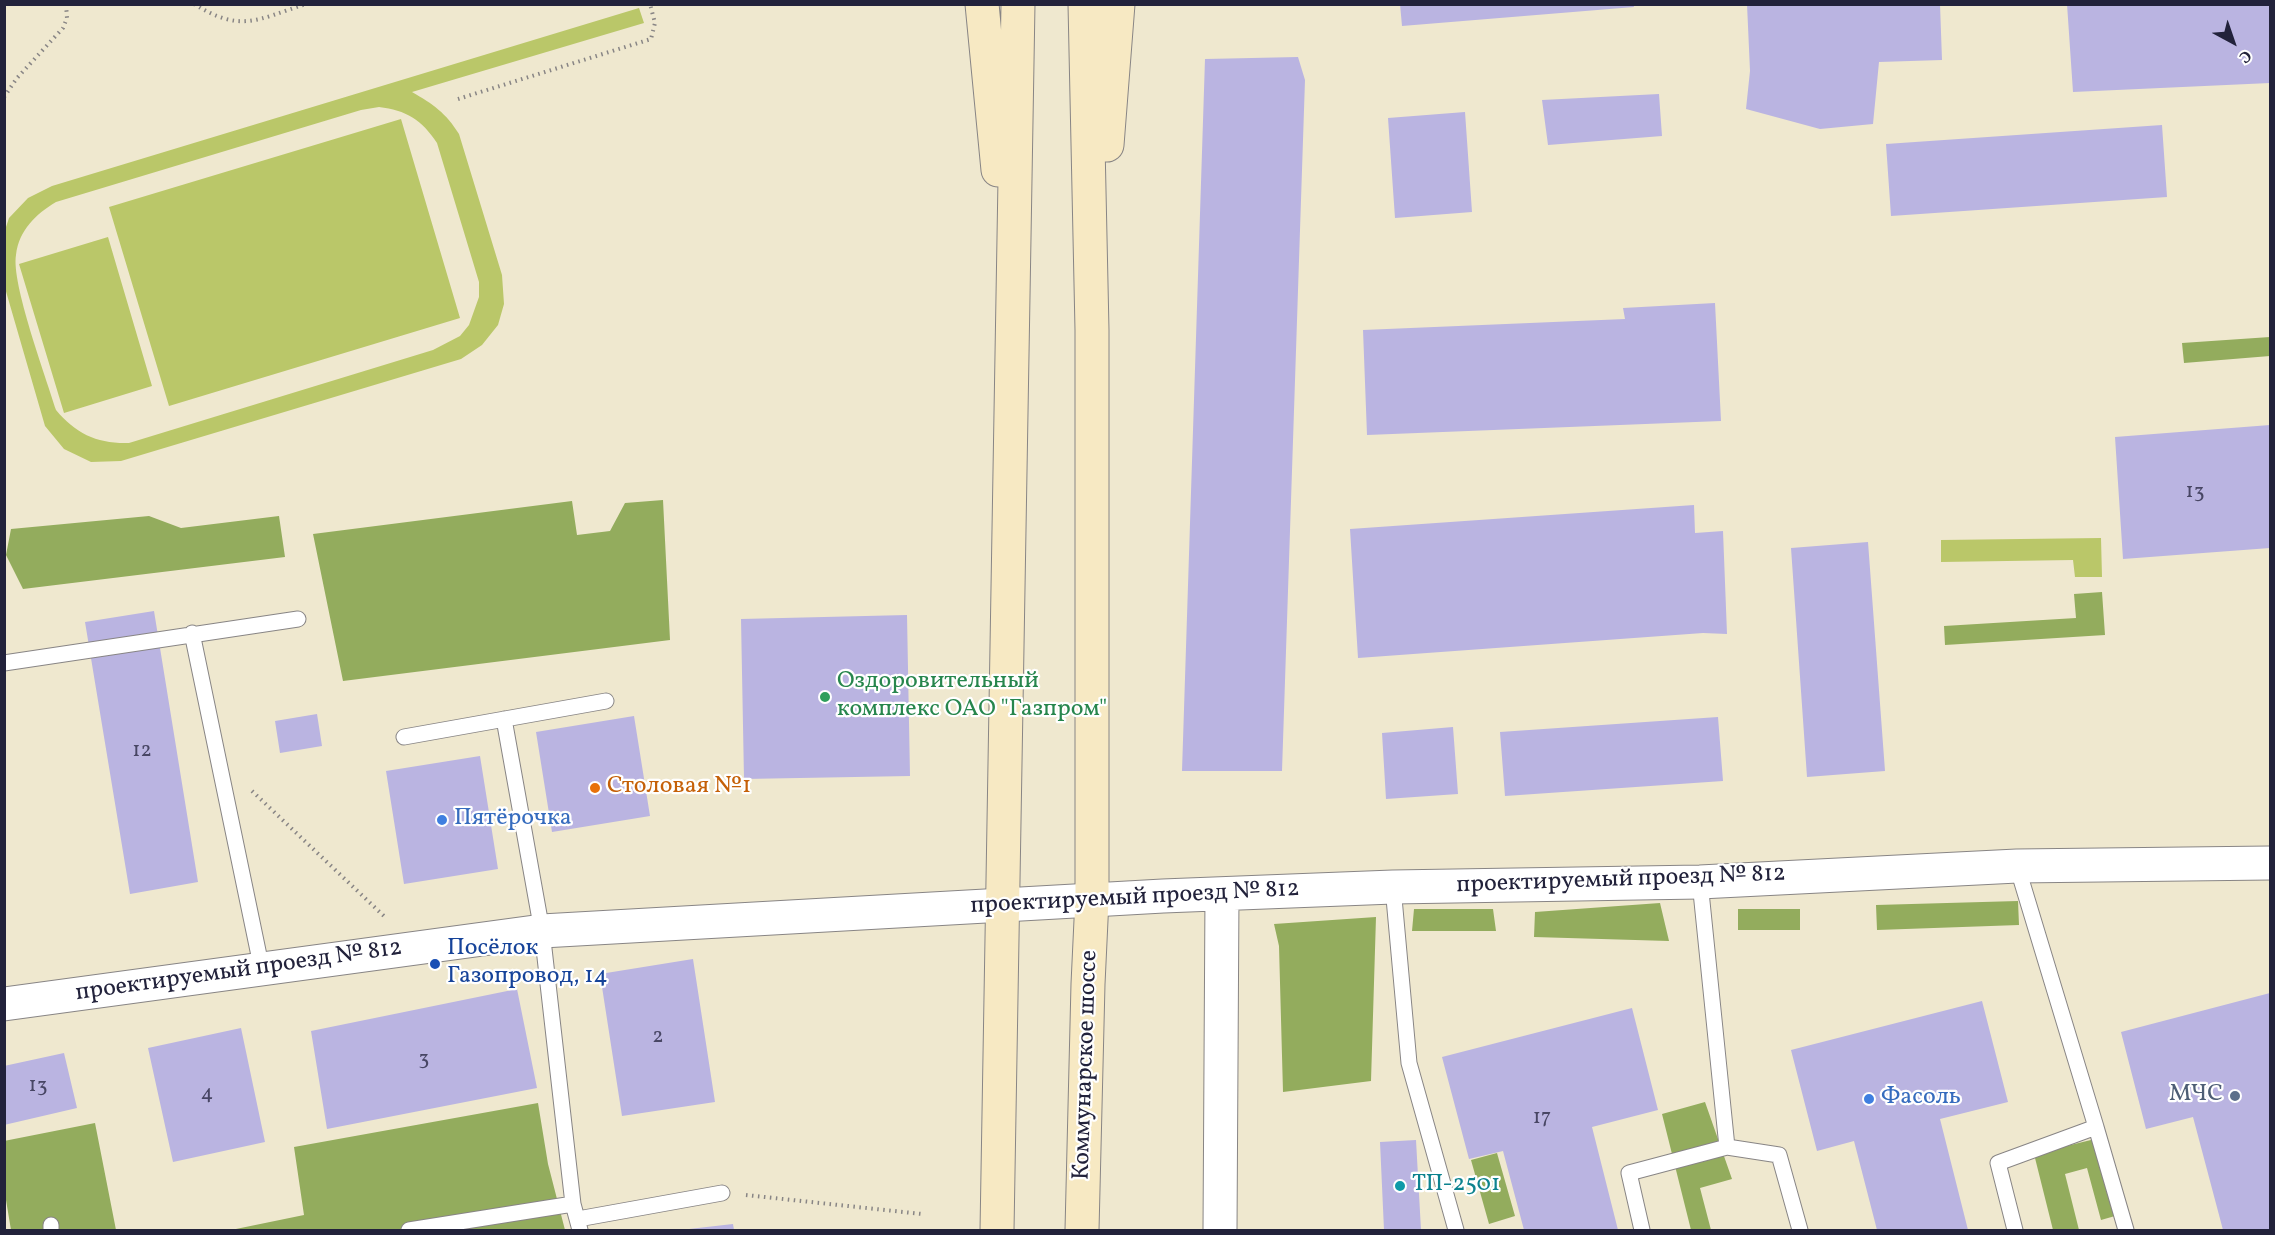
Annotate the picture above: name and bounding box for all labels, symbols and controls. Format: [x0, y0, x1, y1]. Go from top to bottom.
north arrow [2203, 12, 2263, 72]
text: С [2234, 44, 2256, 68]
house number: 13 [2186, 480, 2204, 506]
place label: Оздоровительный комплекс ОАО "Газпром" [837, 669, 1107, 725]
marker: Оздоровительный комплекс ОАО "Газпром" [818, 690, 832, 704]
house number: 12 [132, 739, 152, 765]
place label: Столовая №1 [607, 774, 751, 802]
marker: Столовая №1 [588, 781, 602, 795]
place label: Пятёрочка [454, 806, 572, 834]
marker: Пятёрочка [435, 813, 449, 827]
street label: проектируемый проезд № 812 [1456, 861, 1786, 901]
street label: проектируемый проезд № 812 [970, 876, 1300, 922]
street label: проектируемый проезд № 812 [74, 935, 404, 1009]
place label: Посёлок Газопровод, 14 [447, 936, 608, 992]
street label: Коммунарское шоссе [1069, 949, 1105, 1181]
marker: Посёлок Газопровод, 14 [428, 957, 442, 971]
house number: 2 [652, 1025, 664, 1051]
house number: 3 [419, 1047, 429, 1073]
house number: 13 [29, 1074, 47, 1100]
house number: 4 [201, 1082, 213, 1108]
place label: МЧС [2169, 1082, 2223, 1110]
place label: Фасоль [1881, 1085, 1961, 1113]
marker: МЧС [2228, 1089, 2242, 1103]
marker: Фасоль [1862, 1092, 1876, 1106]
house number: 17 [1533, 1106, 1551, 1132]
place label: ТП-2501 [1412, 1172, 1500, 1200]
marker: ТП-2501 [1393, 1179, 1407, 1193]

